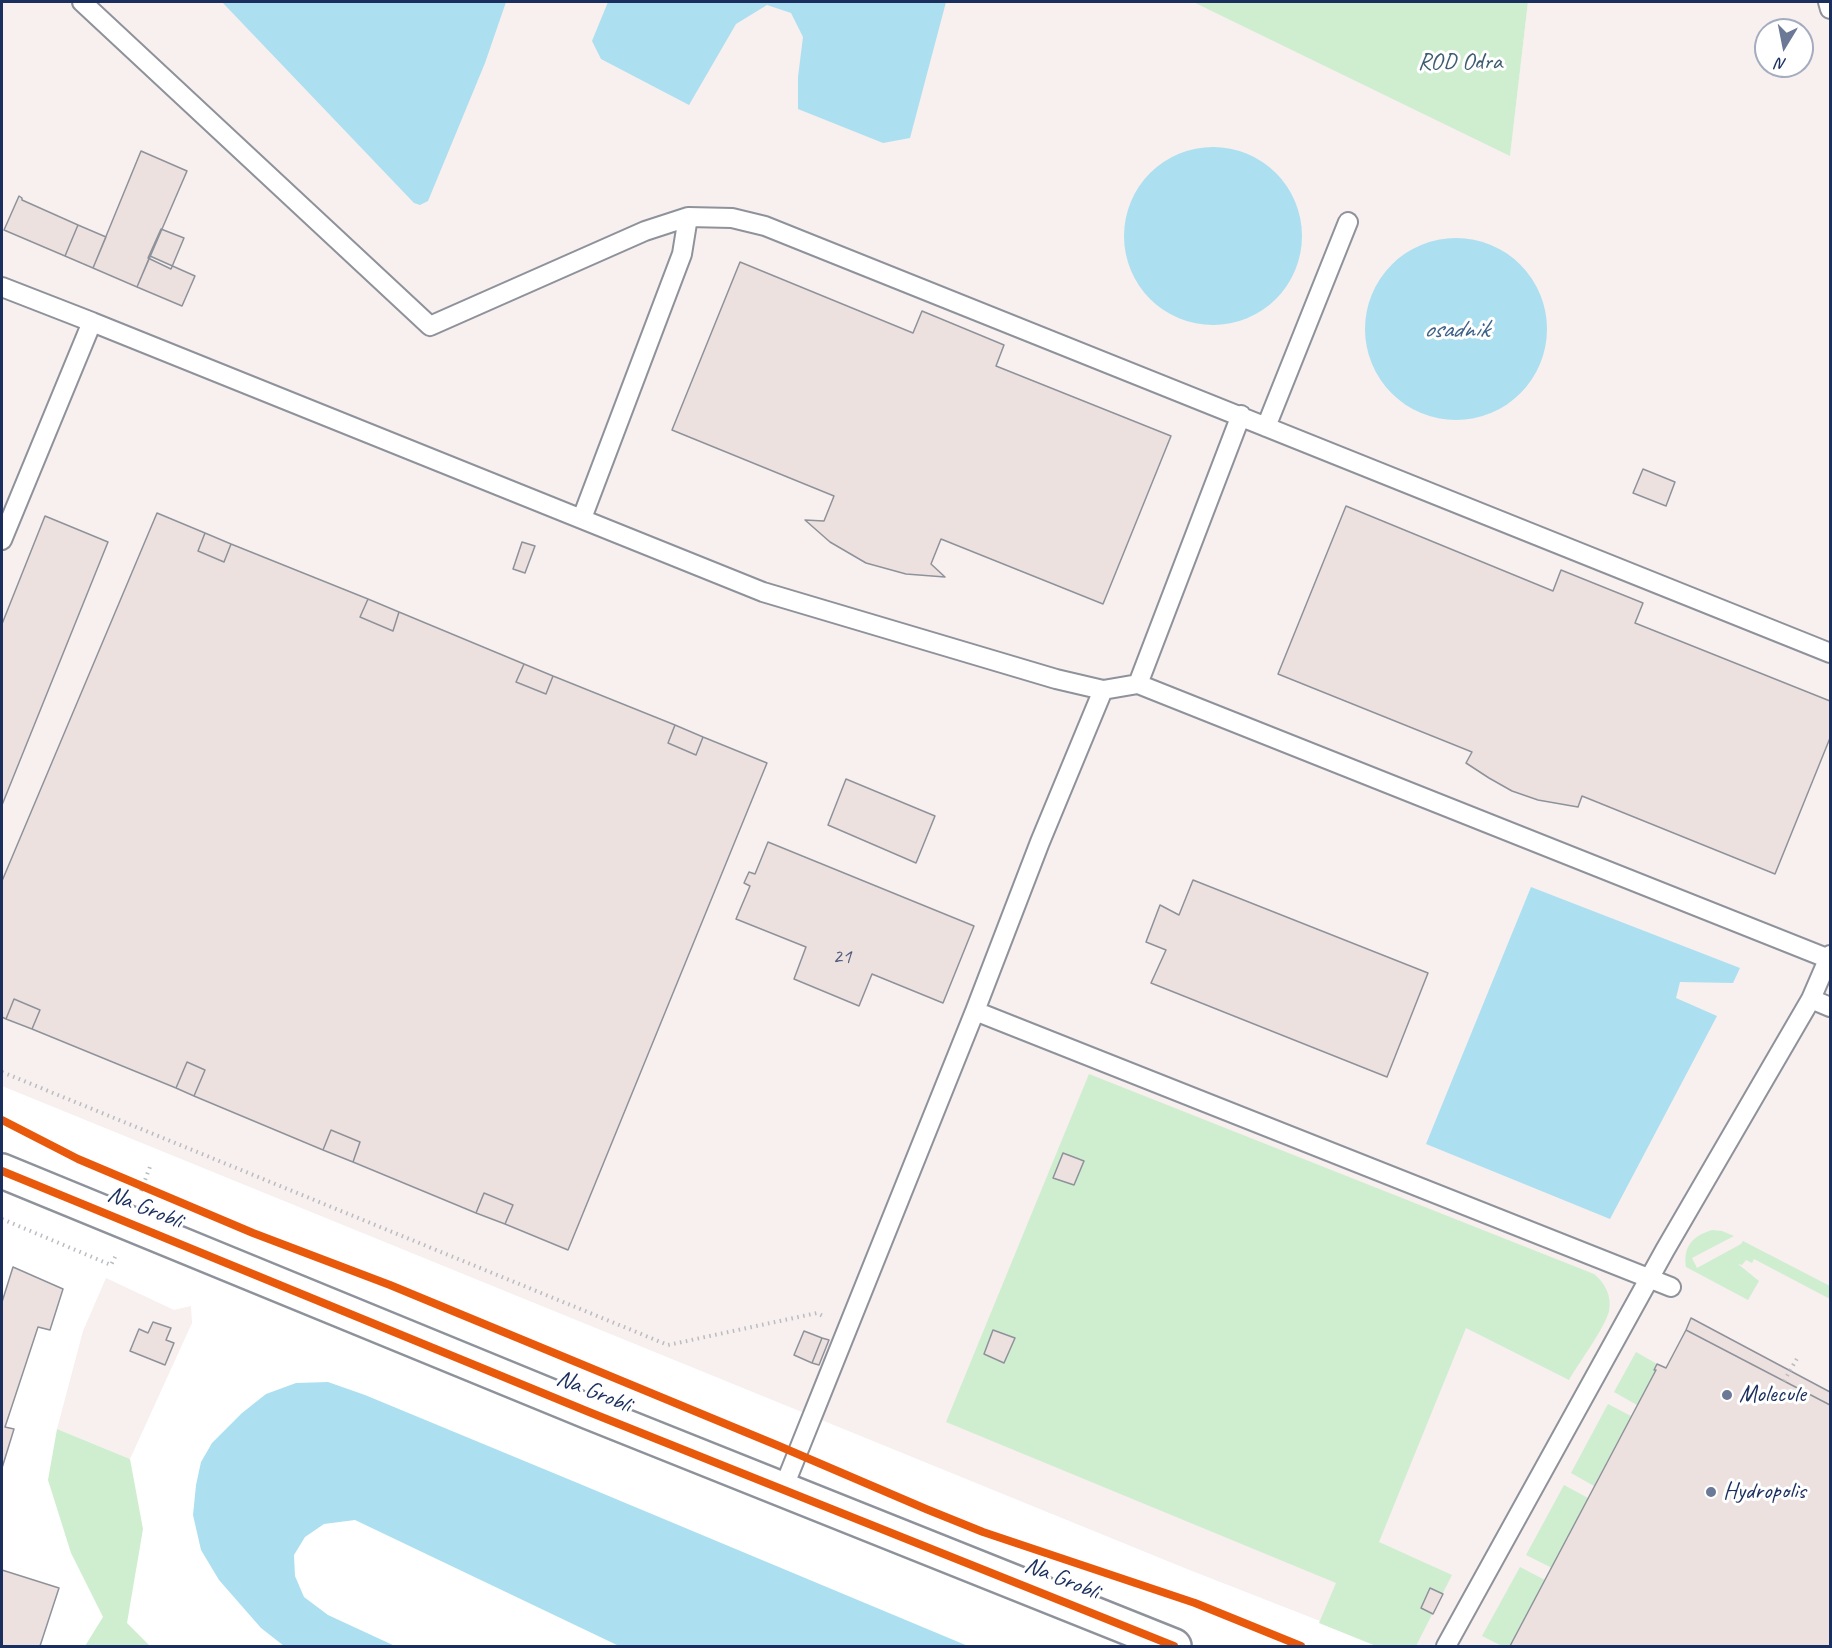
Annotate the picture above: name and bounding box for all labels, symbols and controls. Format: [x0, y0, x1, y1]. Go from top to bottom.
north arrow [1754, 18, 1814, 78]
park label: ROD Odra [1418, 49, 1502, 77]
text: N [1775, 53, 1788, 74]
water label: osadnik [1424, 314, 1488, 346]
house number: 21 [833, 944, 851, 970]
street label: Na Grobli [103, 1180, 187, 1236]
street label: Na Grobli [552, 1364, 636, 1420]
place label: Molecule [1739, 1381, 1806, 1409]
marker: Molecule [1720, 1388, 1734, 1402]
place label: Hydropolis [1723, 1478, 1806, 1506]
marker: Hydropolis [1704, 1485, 1718, 1499]
street label: Na Grobli [1020, 1551, 1104, 1607]

